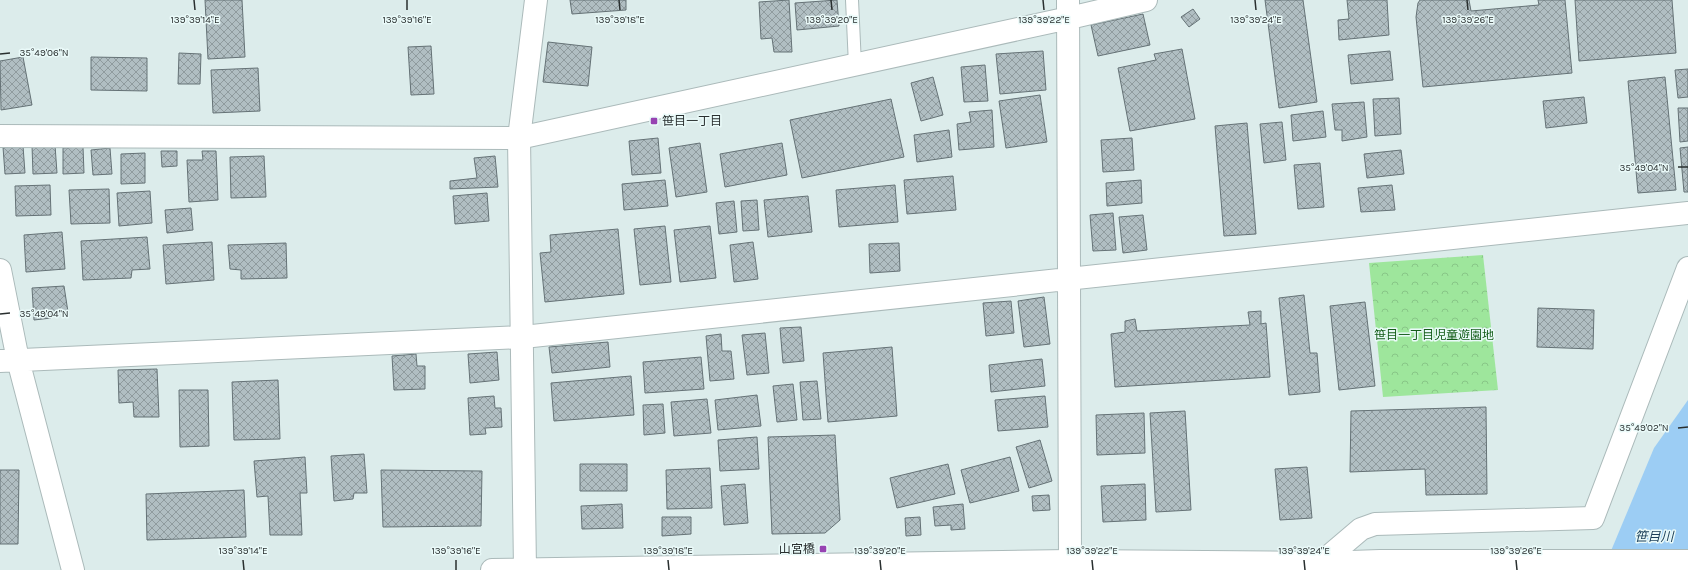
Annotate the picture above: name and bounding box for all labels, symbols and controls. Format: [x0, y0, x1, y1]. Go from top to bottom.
text: 139°39'14"E [170, 14, 220, 26]
text: 139°39'16"E [382, 14, 432, 26]
text: 139°39'18"E [595, 14, 645, 26]
text: 139°39'20"E [806, 14, 858, 26]
text: 139°39'22"E [1018, 14, 1070, 26]
text: 139°39'24"E [1230, 14, 1282, 26]
text: 139°39'26"E [1442, 14, 1494, 26]
text: 35°49'06"N [19, 47, 69, 59]
place label: 笹目一丁目 [662, 114, 722, 128]
marker: 笹目一丁目 [649, 116, 659, 126]
text: 35°49'04"N [1619, 162, 1669, 174]
text: 35°49'04"N [19, 308, 69, 320]
park label: 笹目一丁目児童遊園地 [1374, 328, 1494, 342]
text: 35°49'02"N [1619, 422, 1669, 434]
water label: 笹目川 [1634, 529, 1675, 544]
place label: 山宮橋 [779, 542, 815, 556]
marker: 山宮橋 [818, 544, 828, 554]
text: 139°39'14"E [218, 545, 268, 557]
text: 139°39'16"E [431, 545, 481, 557]
text: 139°39'18"E [643, 545, 693, 557]
text: 139°39'20"E [854, 545, 906, 557]
text: 139°39'22"E [1066, 545, 1118, 557]
text: 139°39'24"E [1278, 545, 1330, 557]
text: 139°39'26"E [1490, 545, 1542, 557]

